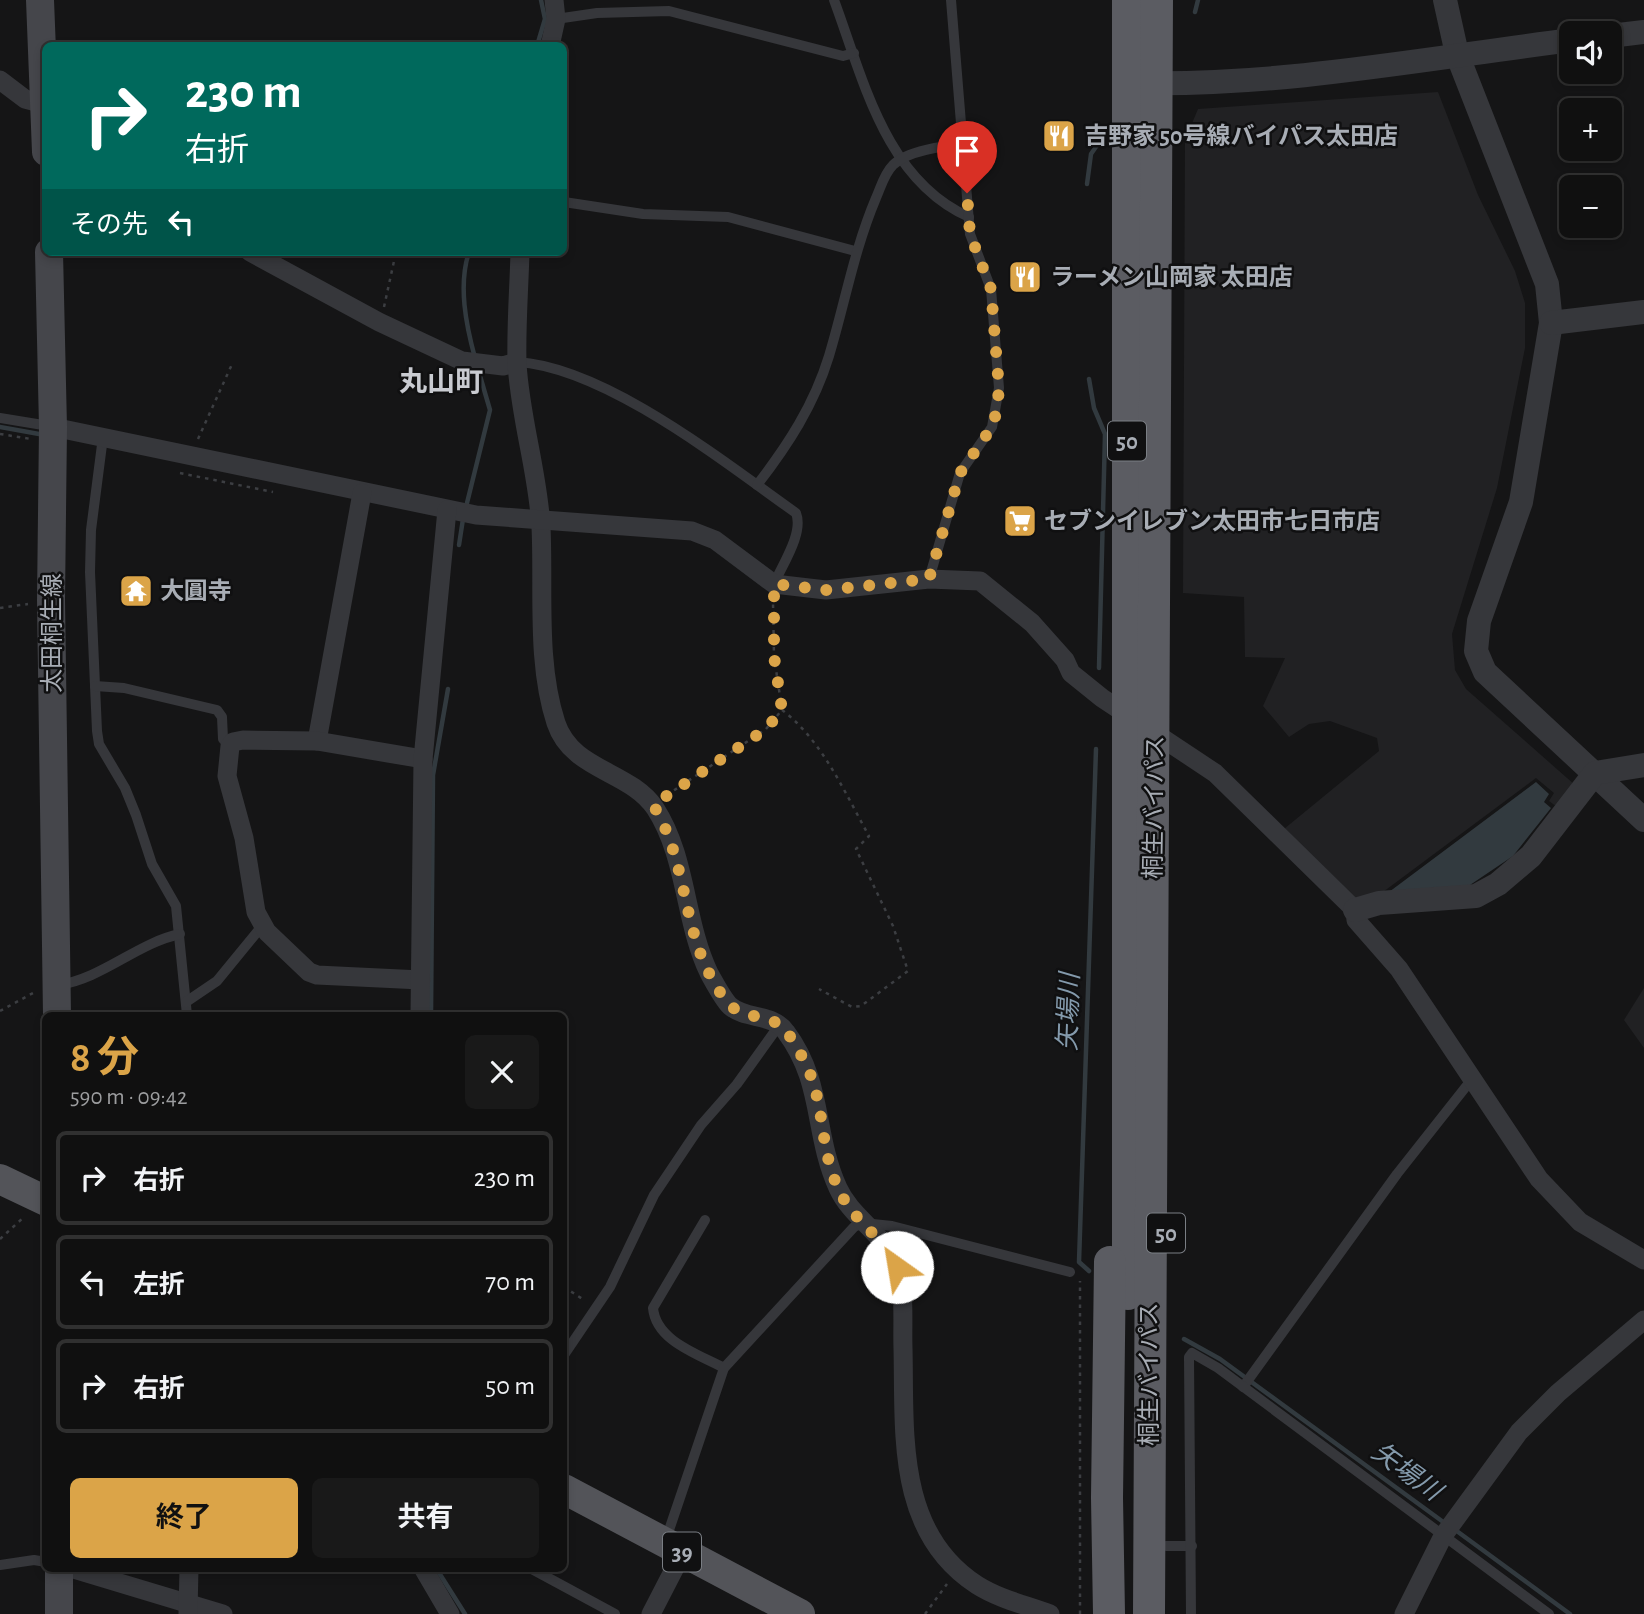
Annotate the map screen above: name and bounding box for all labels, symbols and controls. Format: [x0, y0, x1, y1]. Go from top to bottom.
map controls [1559, 21, 1622, 238]
button: sound [1559, 21, 1622, 84]
text: 230 m [185, 68, 302, 117]
icon: right [70, 70, 161, 161]
button: + [1559, 98, 1622, 161]
restaurant icon: 吉野家 50号線バイパス太田店 [1040, 117, 1078, 155]
pin [937, 121, 997, 193]
place label: 吉野家 50号線バイパス太田店 [1084, 123, 1398, 149]
icon: arrive [948, 132, 986, 170]
text: 右折 [185, 134, 249, 166]
button: − [1559, 175, 1622, 238]
icon: left [162, 203, 200, 241]
text: その先 [70, 212, 148, 238]
restaurant icon: ラーメン山岡家 太田店 [1006, 258, 1044, 296]
place label: ラーメン山岡家 太田店 [1050, 264, 1293, 290]
district label: 丸山町 [399, 367, 483, 397]
road number: 50 [1108, 422, 1146, 461]
supermarket icon: セブンイレブン太田市七日市店 [1001, 502, 1039, 540]
place label: セブンイレブン太田市七日市店 [1044, 508, 1380, 534]
temple icon: 大圓寺 [117, 572, 155, 610]
street label: 太田桐生線 [39, 573, 65, 693]
place label: 大圓寺 [160, 578, 232, 604]
street label: 桐生バイパス [1140, 735, 1168, 879]
water label: 矢場川 [1054, 970, 1083, 1051]
button: close [465, 1035, 539, 1109]
text: 8 分 [70, 1037, 139, 1079]
text: 590 m · 09:42 [70, 1086, 187, 1109]
icon: right [74, 1159, 112, 1197]
text: 230 m [474, 1165, 535, 1191]
text: 右折 [133, 1168, 185, 1194]
road number: 50 [1147, 1214, 1185, 1252]
position arrow [860, 1230, 934, 1304]
icon: left [74, 1263, 112, 1301]
text: 70 m [485, 1269, 535, 1295]
text: 左折 [133, 1272, 185, 1298]
street label: 桐生バイパス [1136, 1302, 1162, 1446]
icon: right [74, 1367, 112, 1405]
text: 50 m [485, 1373, 535, 1399]
text: 右折 [133, 1376, 185, 1402]
water label: 矢場川 [1367, 1438, 1449, 1507]
button: 終了 [70, 1478, 298, 1558]
button: 共有 [312, 1478, 539, 1558]
road number: 39 [663, 1532, 701, 1572]

